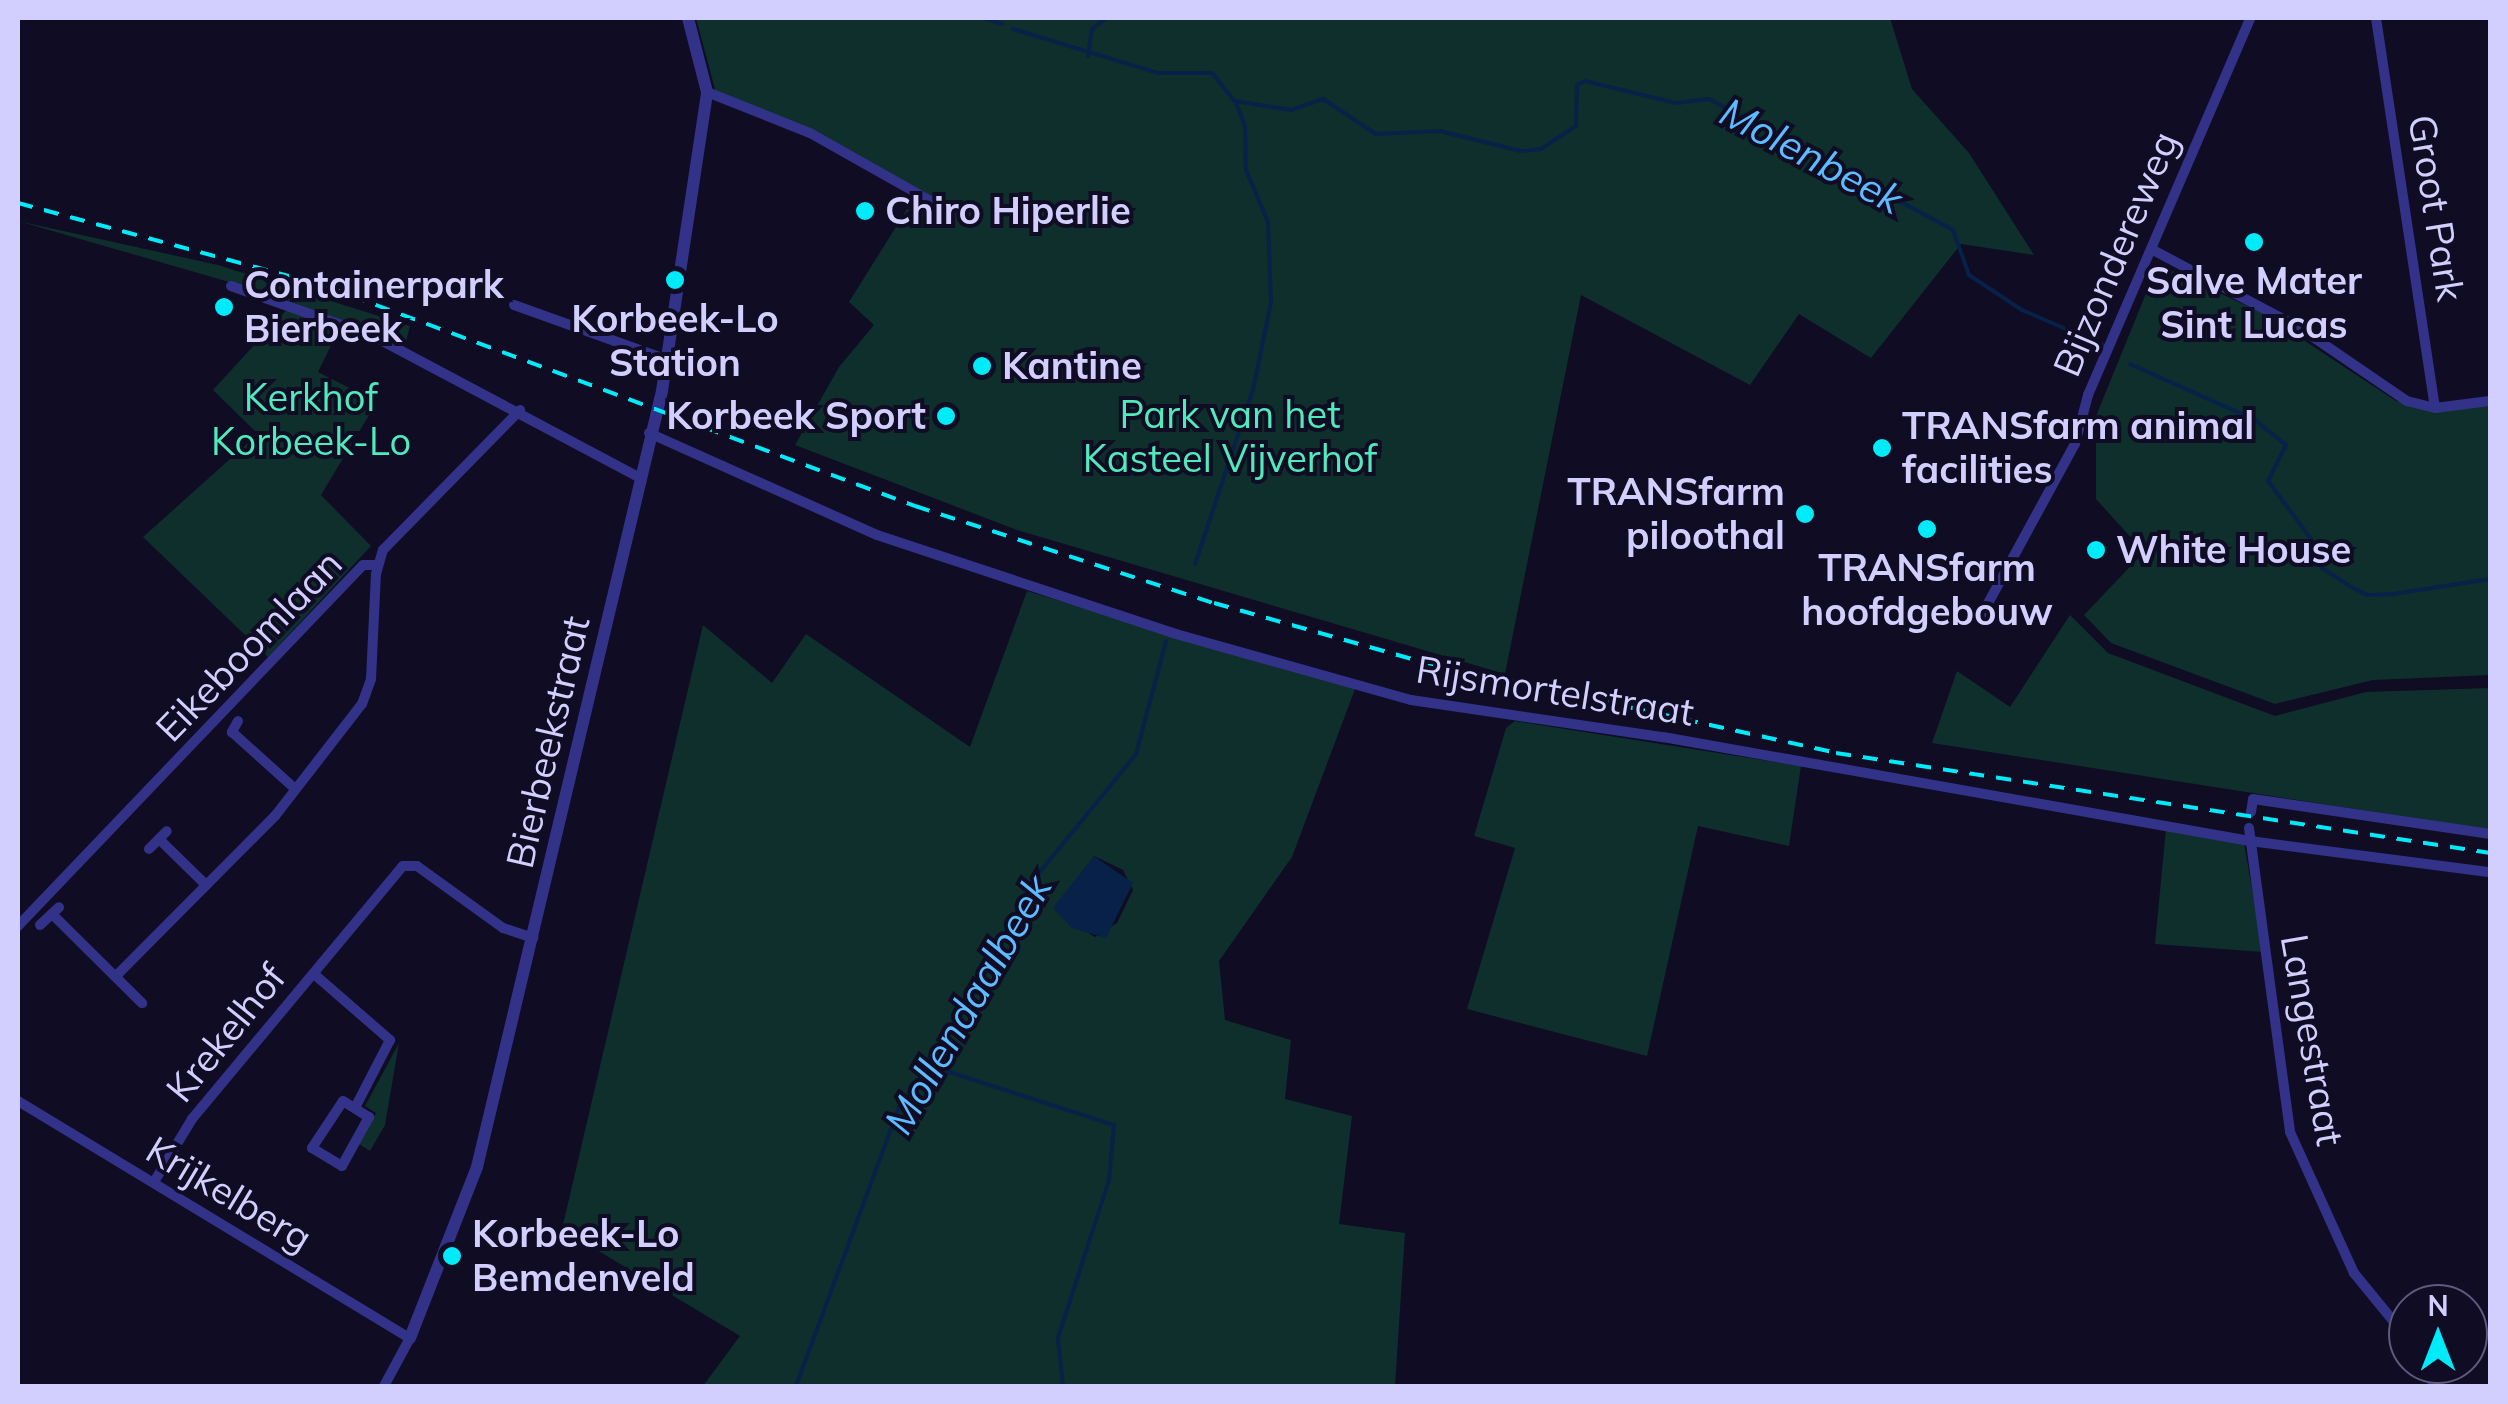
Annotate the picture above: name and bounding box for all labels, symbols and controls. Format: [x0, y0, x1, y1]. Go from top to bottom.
water label: Molenbeek [1712, 87, 1912, 223]
street label: Groot Park [2399, 112, 2473, 304]
street label: Bijzondereweg [2044, 125, 2188, 383]
place label: Chiro Hiperlie [885, 188, 1131, 234]
marker: Chiro Hiperlie [854, 200, 876, 222]
marker: Salve Mater Sint Lucas [2243, 231, 2265, 253]
place label: Salve Mater Sint Lucas [2146, 258, 2362, 348]
place label: Containerpark Bierbeek [244, 262, 504, 352]
marker: Korbeek-Lo Station [664, 269, 686, 291]
marker: Containerpark Bierbeek [213, 296, 235, 318]
place label: Korbeek-Lo Station [571, 296, 779, 386]
place label: Kantine [1002, 343, 1142, 389]
marker: Kantine [971, 355, 993, 377]
park label: Kerkhof Korbeek-Lo [211, 375, 411, 464]
park label: Park van het Kasteel Vijverhof [1083, 392, 1377, 482]
place label: Korbeek Sport [666, 393, 926, 439]
place label: TRANSfarm animal facilities [1902, 403, 2254, 492]
marker: Korbeek Sport [935, 405, 957, 427]
marker: TRANSfarm animal facilities [1871, 437, 1893, 459]
place label: TRANSfarm piloothal [1567, 469, 1785, 558]
marker: TRANSfarm piloothal [1794, 503, 1816, 525]
marker: TRANSfarm hoofdgebouw [1916, 518, 1938, 540]
place label: White House [2116, 527, 2351, 573]
marker: White House [2085, 539, 2107, 561]
street label: Eikeboomlaan [147, 541, 351, 751]
place label: TRANSfarm hoofdgebouw [1801, 545, 2053, 634]
street label: Bierbeekstraat [497, 612, 599, 872]
street label: Rijsmortelstraat [1413, 647, 1697, 735]
water label: Mollendaalbeek [873, 866, 1061, 1142]
street label: Langestraat [2271, 931, 2353, 1149]
street label: Krekelhof [157, 955, 295, 1111]
street label: Krijkelberg [138, 1127, 320, 1261]
place label: Korbeek-Lo Bemdenveld [472, 1211, 695, 1300]
marker: Korbeek-Lo Bemdenveld [441, 1245, 463, 1267]
north arrow [2388, 1284, 2488, 1384]
text: N [2427, 1288, 2449, 1323]

